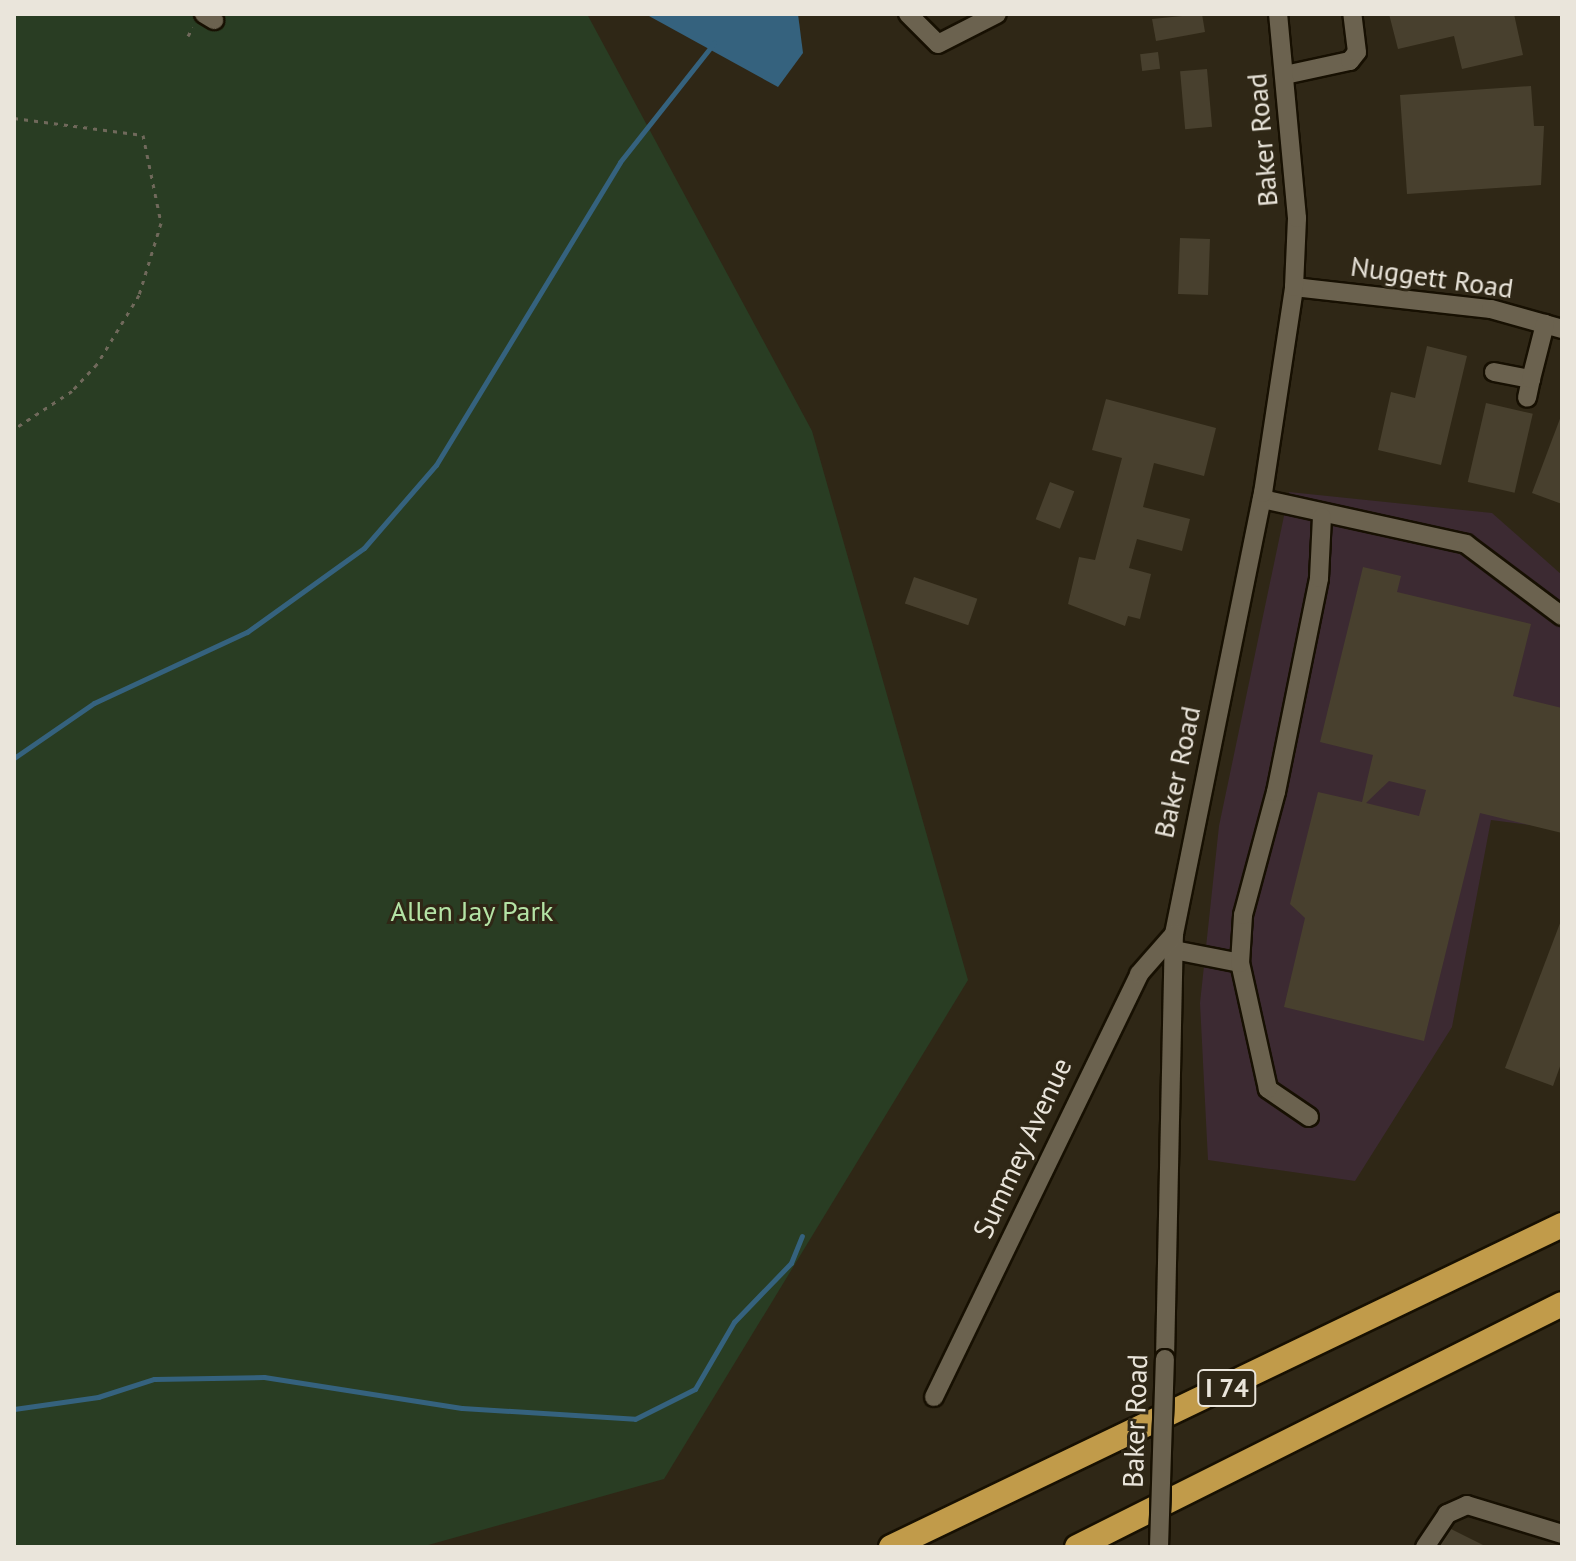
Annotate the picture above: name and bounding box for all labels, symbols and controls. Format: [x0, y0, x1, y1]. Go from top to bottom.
street label: Baker Road [1239, 72, 1285, 208]
street label: Nuggett Road [1348, 249, 1516, 305]
street label: Baker Road [1147, 703, 1207, 841]
park label: Allen Jay Park [390, 894, 554, 928]
street label: Summey Avenue [965, 1052, 1079, 1244]
street label: Baker Road [1116, 1354, 1154, 1488]
road number: I 74 [1197, 1366, 1257, 1410]

